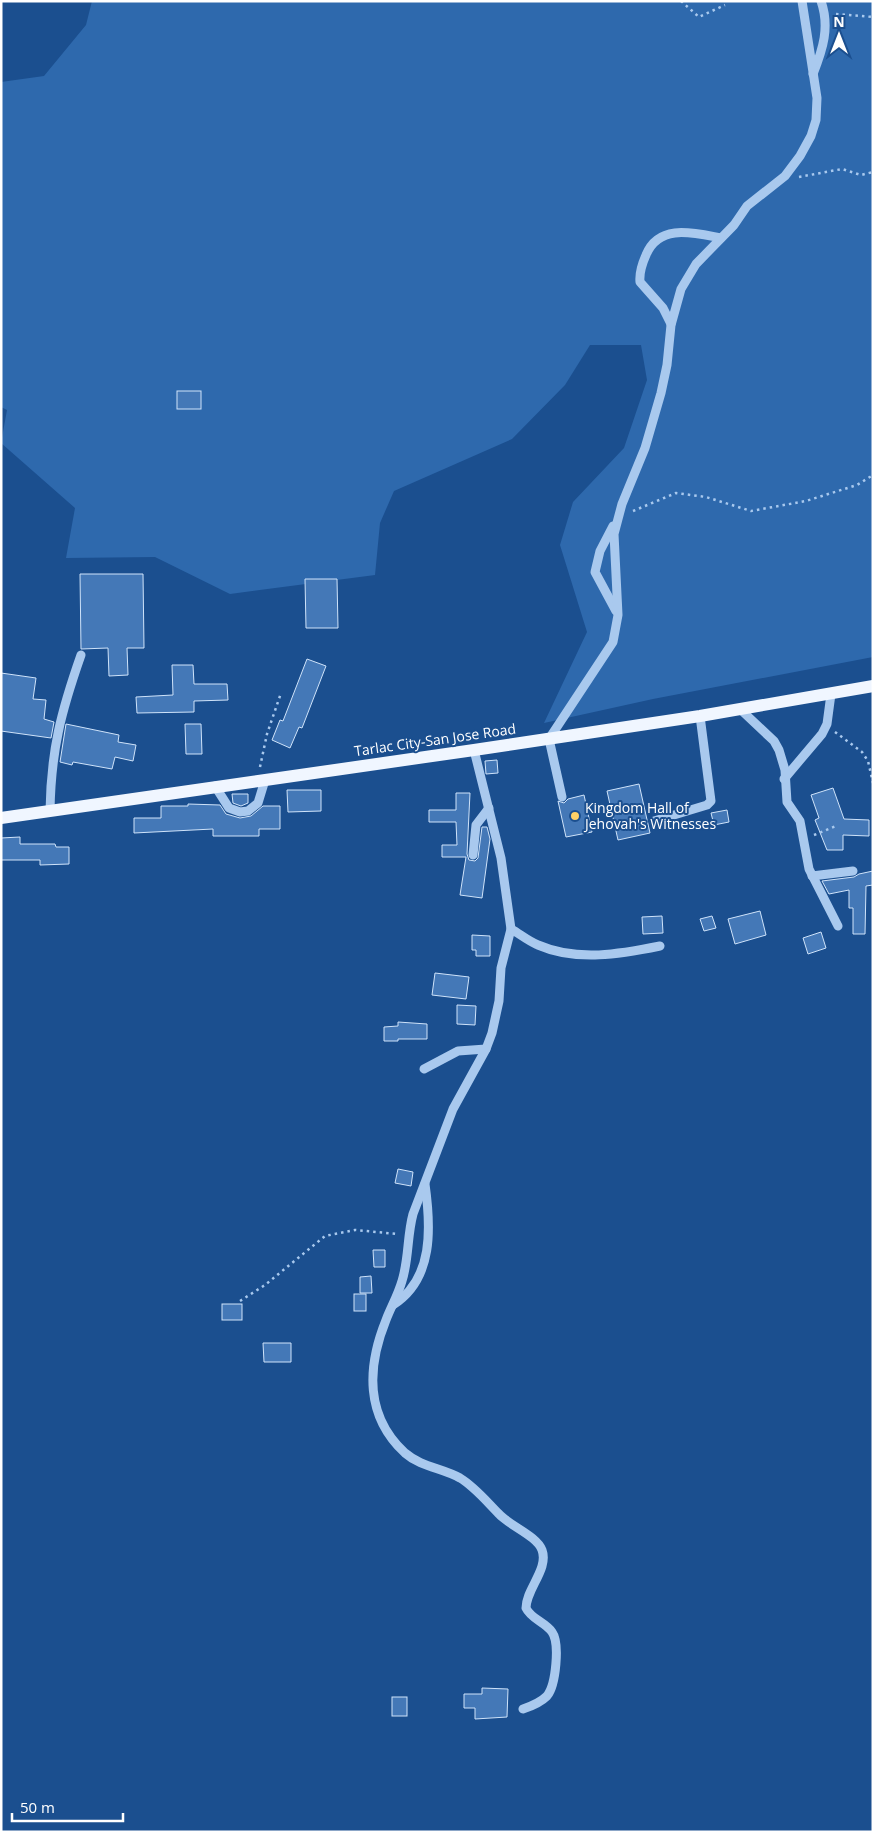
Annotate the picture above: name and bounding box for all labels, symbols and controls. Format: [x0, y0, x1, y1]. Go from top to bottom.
north arrow [814, 10, 864, 60]
text: N [833, 12, 845, 31]
street label: Tarlac City-San Jose Road [353, 719, 517, 760]
place label: Kingdom Hall of Jehovah's Witnesses [583, 798, 716, 833]
marker: Kingdom Hall of Jehovah's Witnesses [569, 810, 581, 822]
scale bar [12, 1790, 124, 1822]
text: 50 m [20, 1797, 55, 1817]

